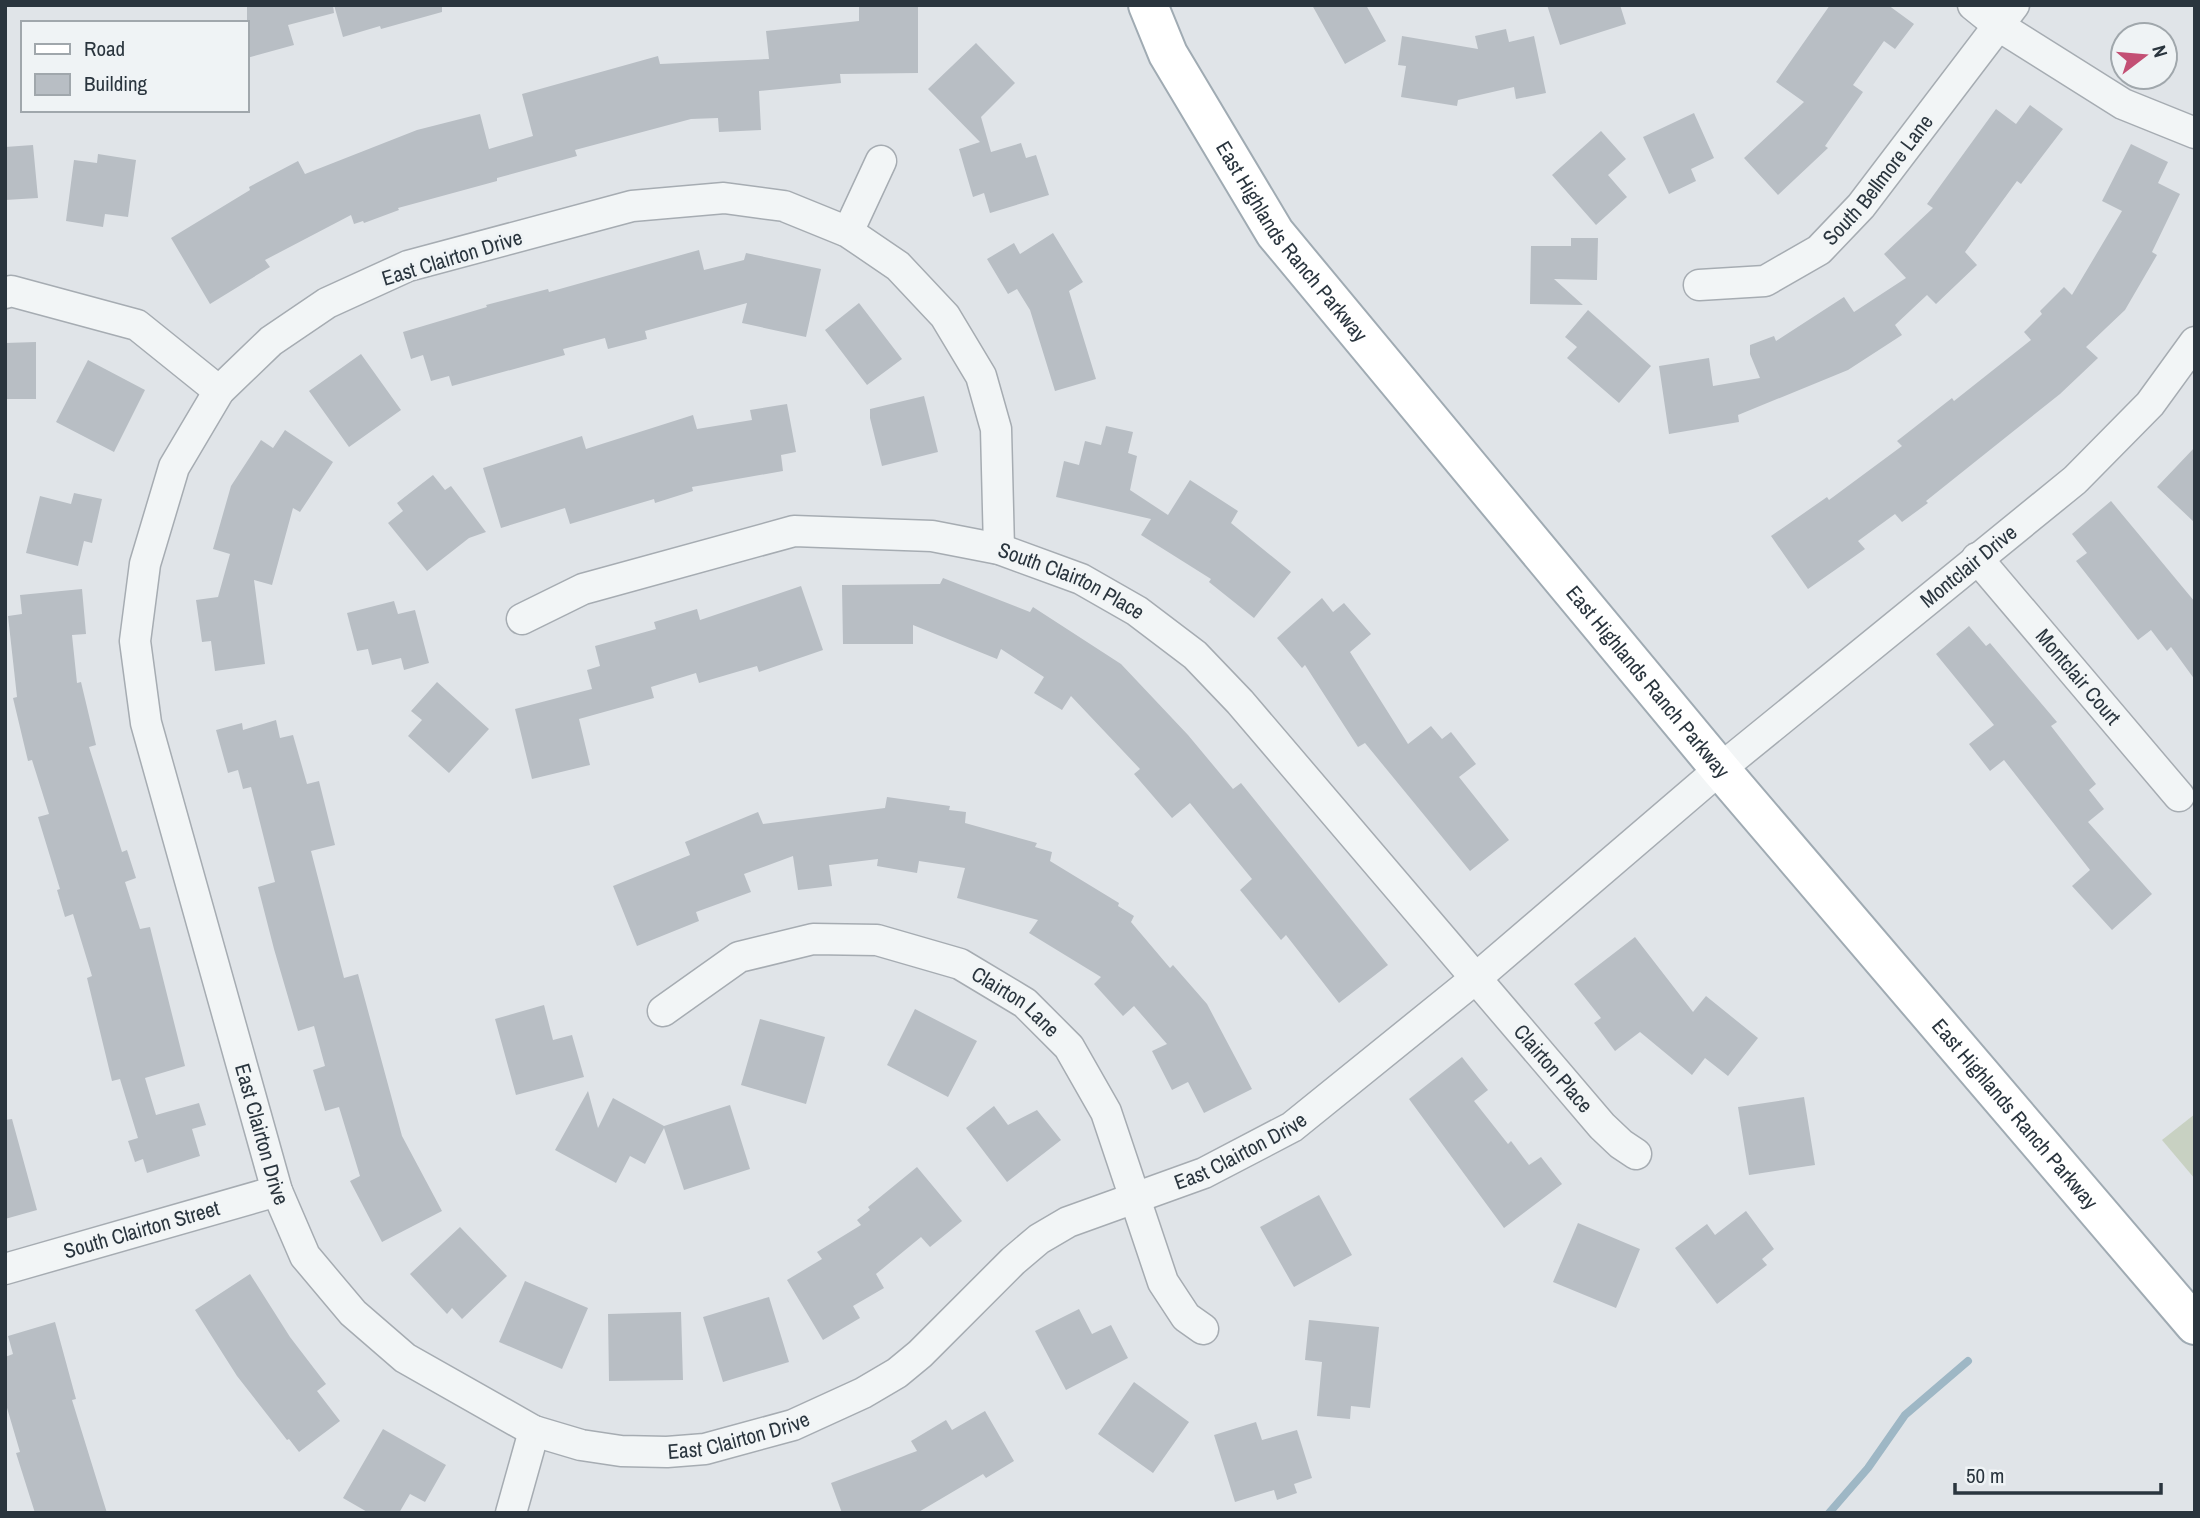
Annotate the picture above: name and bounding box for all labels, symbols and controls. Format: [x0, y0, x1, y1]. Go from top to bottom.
legend [21, 21, 248, 112]
north arrow [2109, 21, 2179, 91]
text: Road [84, 34, 125, 63]
text: N [2146, 42, 2174, 60]
text: Building [84, 69, 148, 98]
street label: South Bellmore Lane [1816, 108, 1940, 252]
street label: East Highlands Ranch Parkway [1209, 135, 1375, 348]
street label: East Clairton Drive [378, 222, 526, 293]
street label: Montclair Drive [1914, 518, 2023, 614]
street label: South Clairton Place [994, 535, 1151, 626]
street label: East Highlands Ranch Parkway [1560, 579, 1737, 785]
street label: Montclair Court [2029, 622, 2128, 731]
street label: Clairton Lane [966, 959, 1066, 1043]
street label: East Highlands Ranch Parkway [1925, 1012, 2105, 1216]
street label: Clairton Place [1507, 1018, 1600, 1119]
street label: East Clairton Drive [228, 1060, 296, 1209]
street label: East Clairton Drive [1170, 1106, 1313, 1197]
street label: South Clairton Street [60, 1193, 223, 1265]
street label: East Clairton Drive [666, 1404, 814, 1466]
scale bar [1955, 1452, 2162, 1496]
text: 50 m [1966, 1461, 2004, 1490]

